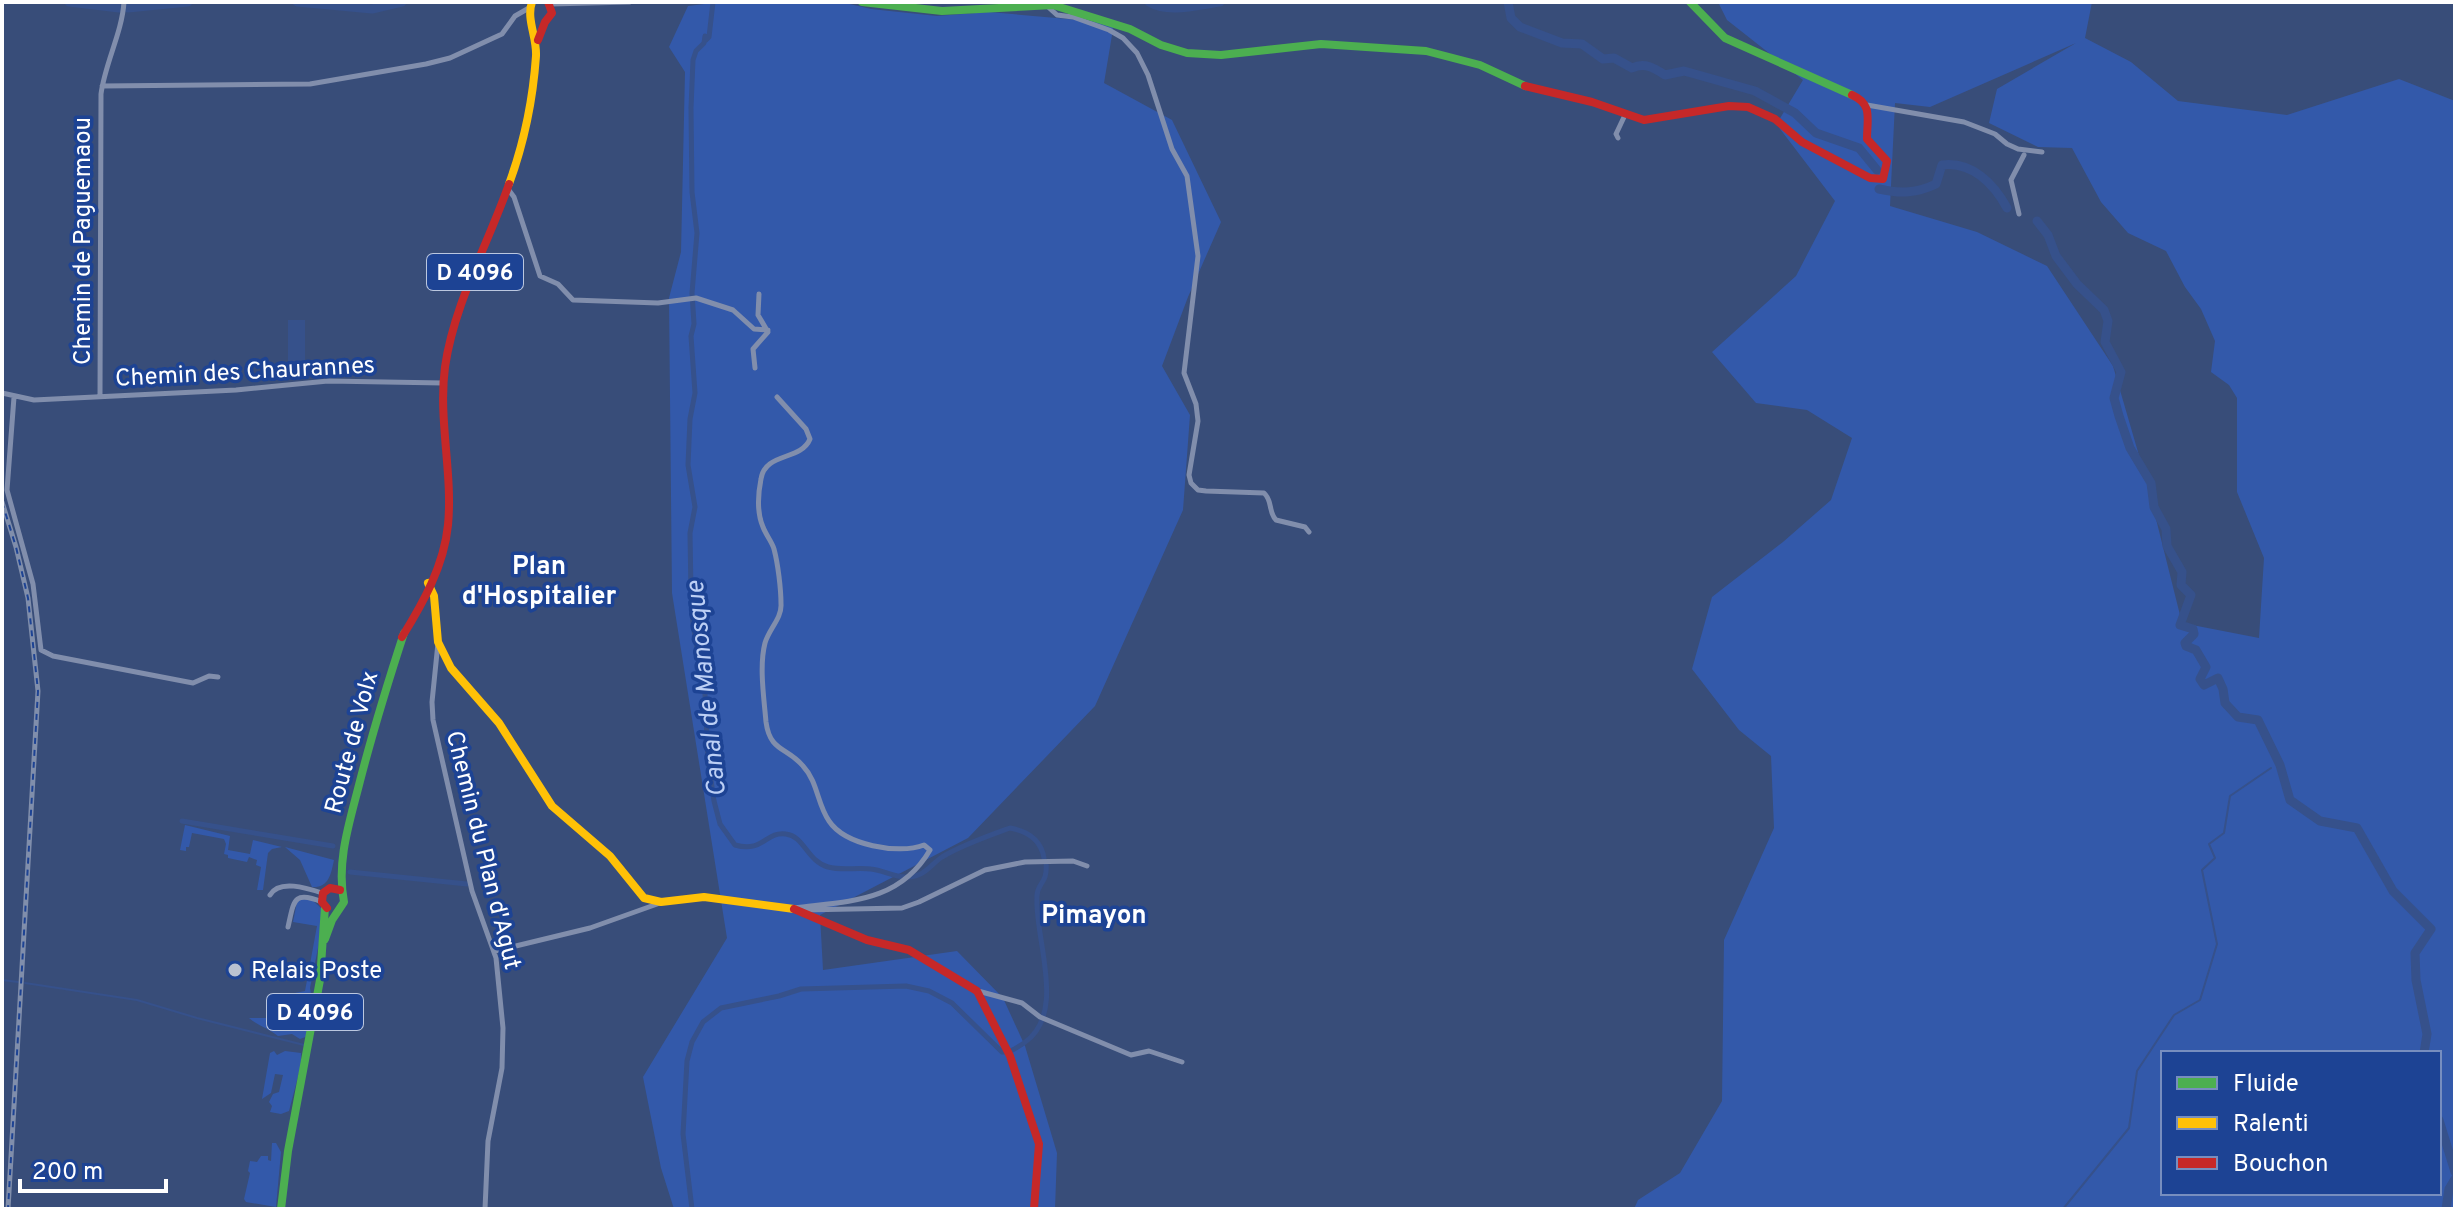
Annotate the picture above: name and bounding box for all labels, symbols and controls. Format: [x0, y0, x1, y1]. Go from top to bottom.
street label: Chemin de Paguemaou [69, 117, 99, 365]
road number: D 4096 [427, 254, 523, 290]
street label: Chemin des Chaurannes [114, 351, 376, 395]
district label: Plan d'Hospitalier [462, 551, 617, 614]
water label: Canal de Manosque [680, 579, 735, 798]
street label: Route de Volx [320, 668, 386, 817]
street label: Chemin du Plan d'Agut [438, 728, 526, 973]
district label: Pimayon [1041, 900, 1147, 933]
place label: Relais Poste [251, 957, 382, 987]
marker: Relais Poste [226, 961, 244, 979]
road number: D 4096 [267, 994, 363, 1030]
legend [2161, 1051, 2441, 1195]
text: Fluide [2233, 1070, 2299, 1100]
text: Ralenti [2233, 1110, 2309, 1140]
scale bar [20, 1143, 166, 1193]
text: Bouchon [2233, 1150, 2328, 1180]
text: 200 m [32, 1158, 103, 1188]

